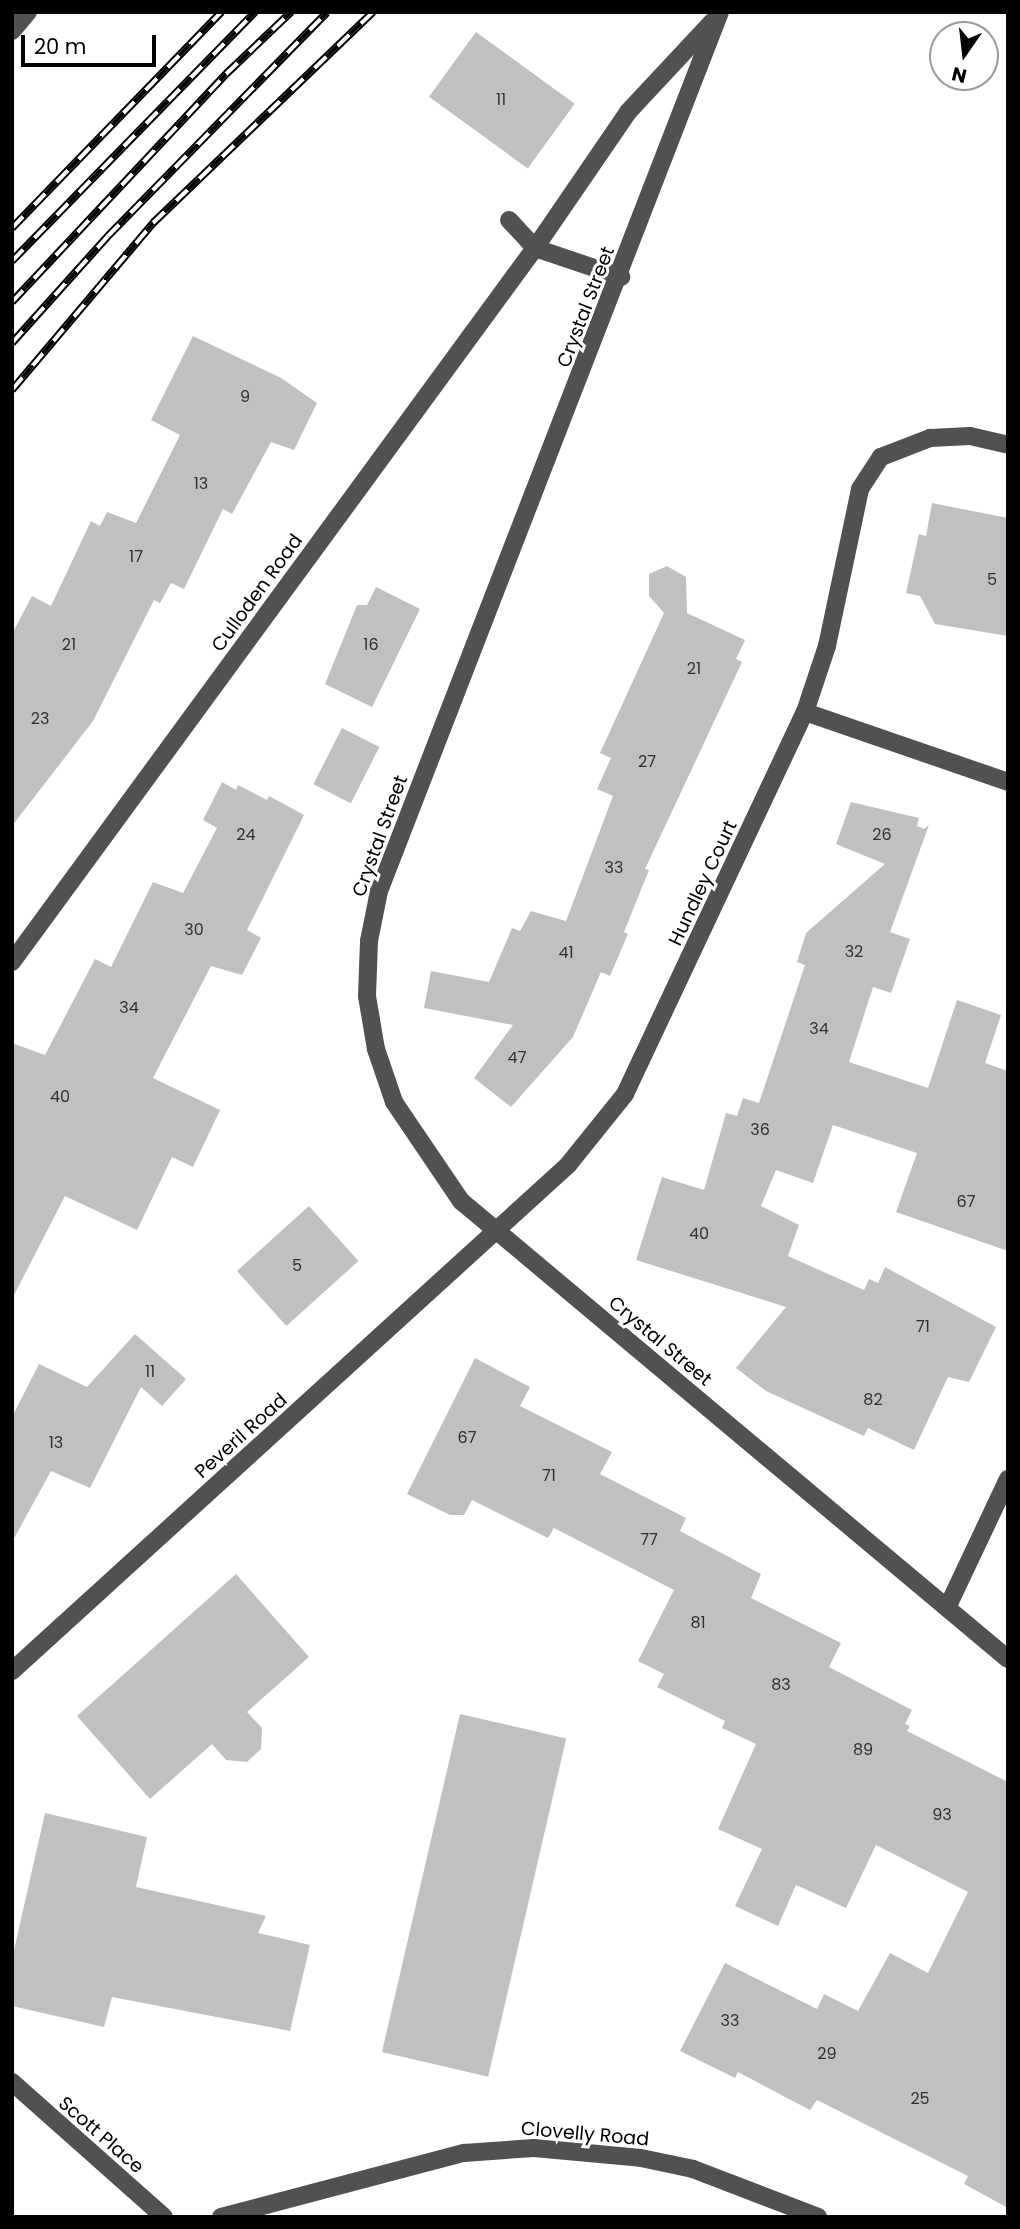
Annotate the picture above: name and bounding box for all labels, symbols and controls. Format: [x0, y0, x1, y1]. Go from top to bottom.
scale bar [24, 21, 159, 65]
north arrow [929, 21, 999, 91]
text: 20 m [34, 32, 87, 61]
text: N [949, 60, 969, 90]
house number: 11 [496, 90, 506, 110]
street label: Crystal Street [553, 243, 619, 371]
house number: 9 [240, 387, 250, 407]
house number: 13 [194, 474, 208, 494]
street label: Culloden Road [207, 530, 307, 656]
house number: 17 [129, 547, 143, 567]
house number: 5 [987, 570, 997, 590]
house number: 21 [62, 635, 76, 655]
house number: 16 [363, 635, 379, 655]
house number: 21 [687, 659, 701, 679]
house number: 23 [31, 709, 49, 729]
house number: 27 [638, 752, 656, 772]
street label: Crystal Street [347, 772, 413, 900]
street label: Hundley Court [664, 817, 742, 949]
house number: 24 [236, 825, 256, 845]
house number: 26 [872, 825, 892, 845]
house number: 33 [605, 858, 623, 878]
house number: 30 [184, 920, 204, 940]
house number: 32 [845, 942, 863, 962]
house number: 41 [558, 943, 574, 963]
house number: 34 [119, 998, 139, 1018]
house number: 34 [809, 1019, 829, 1039]
house number: 47 [508, 1048, 526, 1068]
house number: 40 [50, 1087, 70, 1107]
house number: 36 [750, 1120, 770, 1140]
house number: 67 [957, 1192, 975, 1212]
house number: 40 [689, 1224, 709, 1244]
house number: 5 [292, 1256, 302, 1276]
street label: Crystal Street [604, 1291, 716, 1391]
house number: 71 [916, 1317, 930, 1337]
house number: 11 [145, 1362, 155, 1382]
street label: Peveril Road [190, 1389, 292, 1483]
house number: 82 [863, 1390, 883, 1410]
house number: 67 [458, 1428, 476, 1448]
house number: 13 [49, 1433, 63, 1453]
house number: 71 [542, 1466, 556, 1486]
house number: 77 [640, 1530, 658, 1550]
house number: 81 [690, 1613, 706, 1633]
house number: 83 [771, 1675, 791, 1695]
house number: 89 [853, 1740, 873, 1760]
house number: 93 [932, 1805, 952, 1825]
house number: 33 [721, 2011, 739, 2031]
house number: 29 [817, 2044, 837, 2064]
house number: 25 [910, 2089, 930, 2109]
street label: Scott Place [54, 2092, 148, 2178]
street label: Clovelly Road [520, 2117, 650, 2151]

